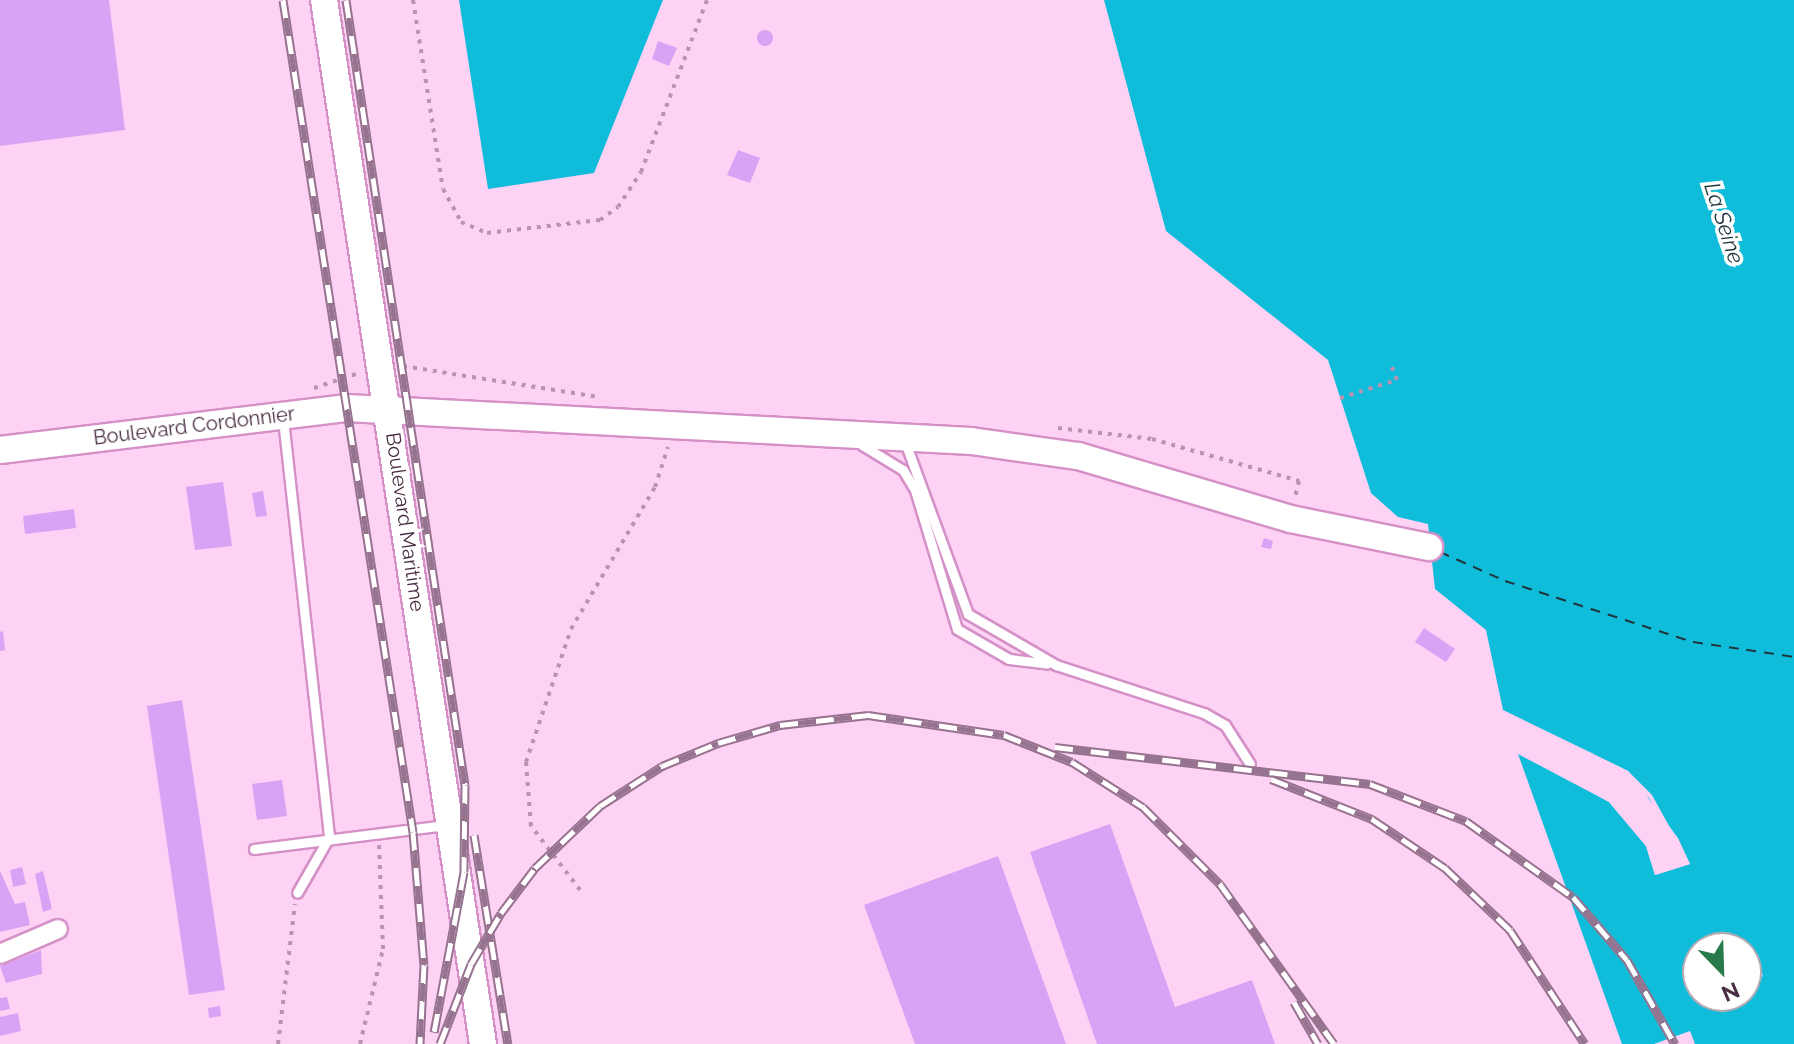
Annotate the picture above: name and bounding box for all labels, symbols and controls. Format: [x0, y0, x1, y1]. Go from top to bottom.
water label: La Seine [1699, 179, 1749, 267]
street label: Boulevard Cordonnier [92, 402, 296, 450]
street label: Boulevard Maritime [381, 431, 429, 613]
north arrow [1682, 932, 1762, 1012]
text: N [1718, 977, 1743, 1007]

